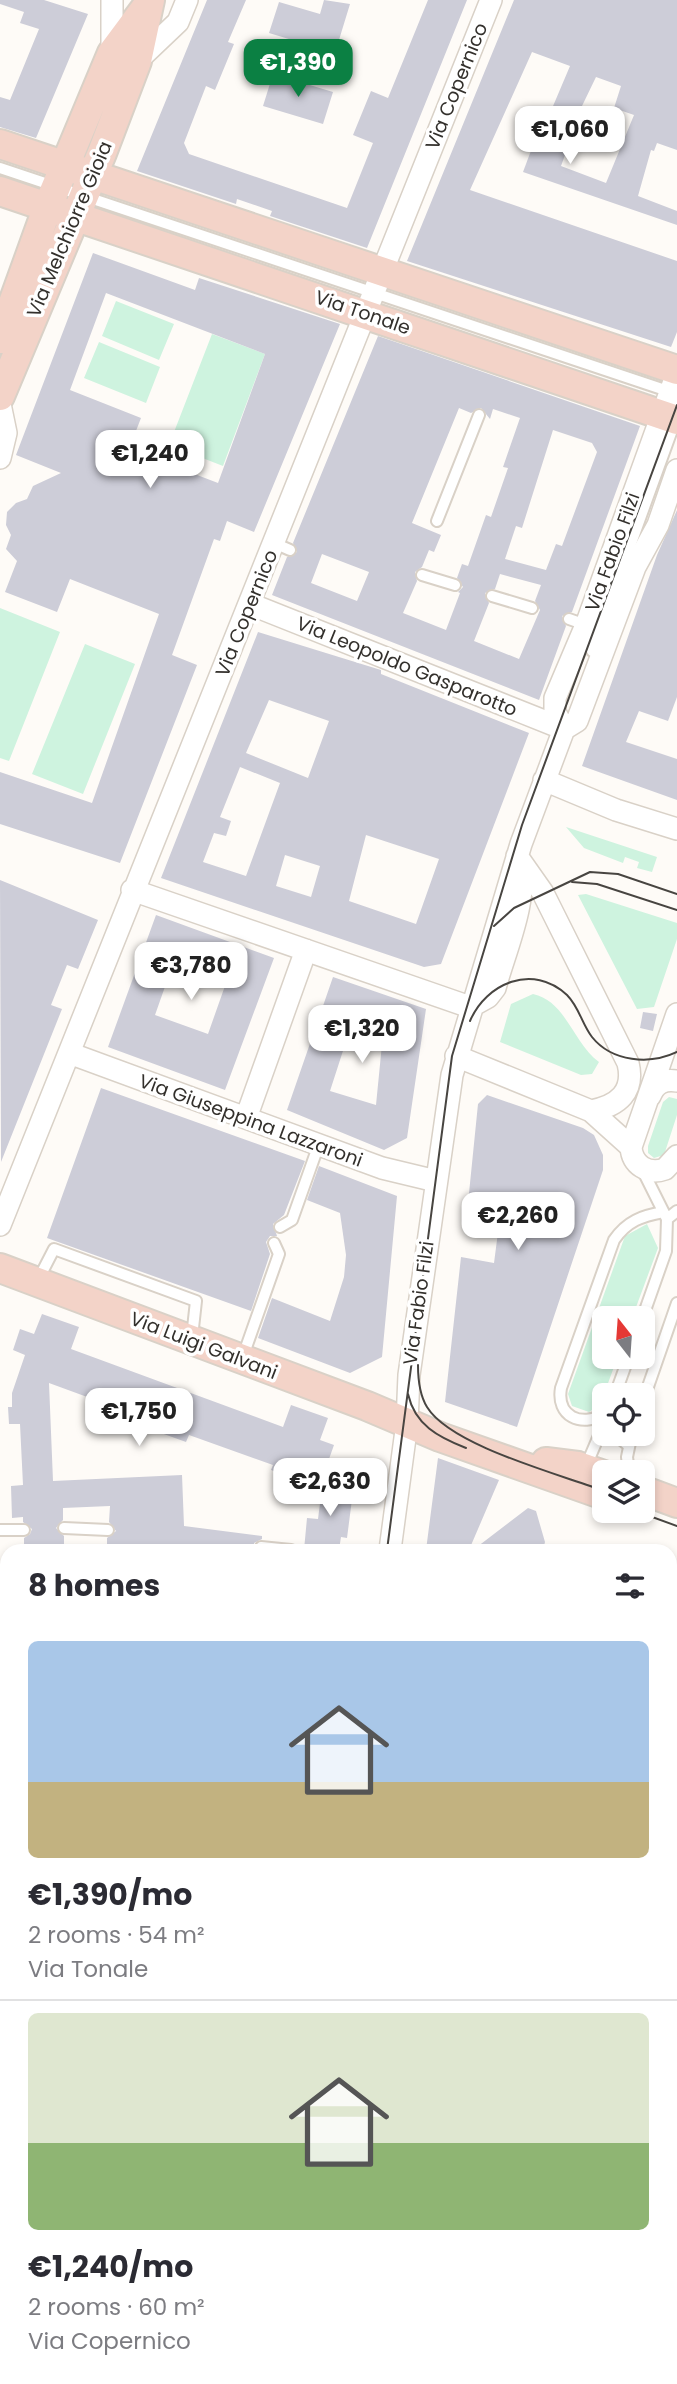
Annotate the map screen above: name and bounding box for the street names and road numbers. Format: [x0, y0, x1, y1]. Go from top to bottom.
street label: Via Copernico [419, 19, 494, 154]
street label: Via Melchiorre Gioia [20, 137, 119, 321]
street label: Via Tonale [311, 284, 414, 341]
street label: Via Fabio Filzi [578, 489, 647, 615]
street label: Via Copernico [209, 546, 284, 681]
street label: Via Leopoldo Gasparotto [292, 610, 521, 723]
street label: Via Giuseppina Lazzaroni [135, 1067, 367, 1174]
street label: Via Fabio Filzi [396, 1239, 441, 1367]
street label: Via Luigi Galvani [126, 1305, 281, 1386]

